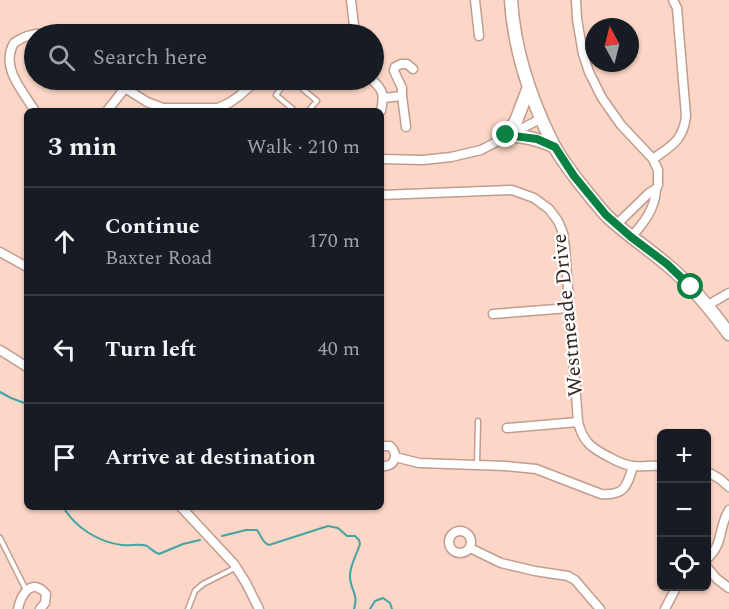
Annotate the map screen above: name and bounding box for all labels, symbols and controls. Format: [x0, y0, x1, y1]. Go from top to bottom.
north arrow [585, 18, 639, 72]
search box [24, 24, 384, 90]
icon: search [45, 41, 78, 74]
text: Search here [93, 41, 207, 74]
route end [492, 121, 518, 147]
text: 3 min [48, 127, 117, 167]
text: Walk · 210 m [247, 132, 360, 162]
text: Continue [105, 210, 200, 243]
icon: ahead [48, 225, 81, 258]
text: 170 m [308, 226, 360, 256]
street label: Westmeade Drive [544, 232, 592, 398]
text: Baxter Road [105, 243, 213, 273]
route start [677, 273, 703, 299]
icon: left [48, 333, 81, 366]
text: Turn left [105, 333, 197, 366]
text: 40 m [318, 334, 360, 364]
map controls [657, 429, 711, 591]
button: + [657, 429, 711, 483]
icon: arrive [48, 441, 81, 474]
text: Arrive at destination [105, 441, 316, 474]
button: − [657, 483, 711, 537]
button: locate [657, 537, 711, 591]

